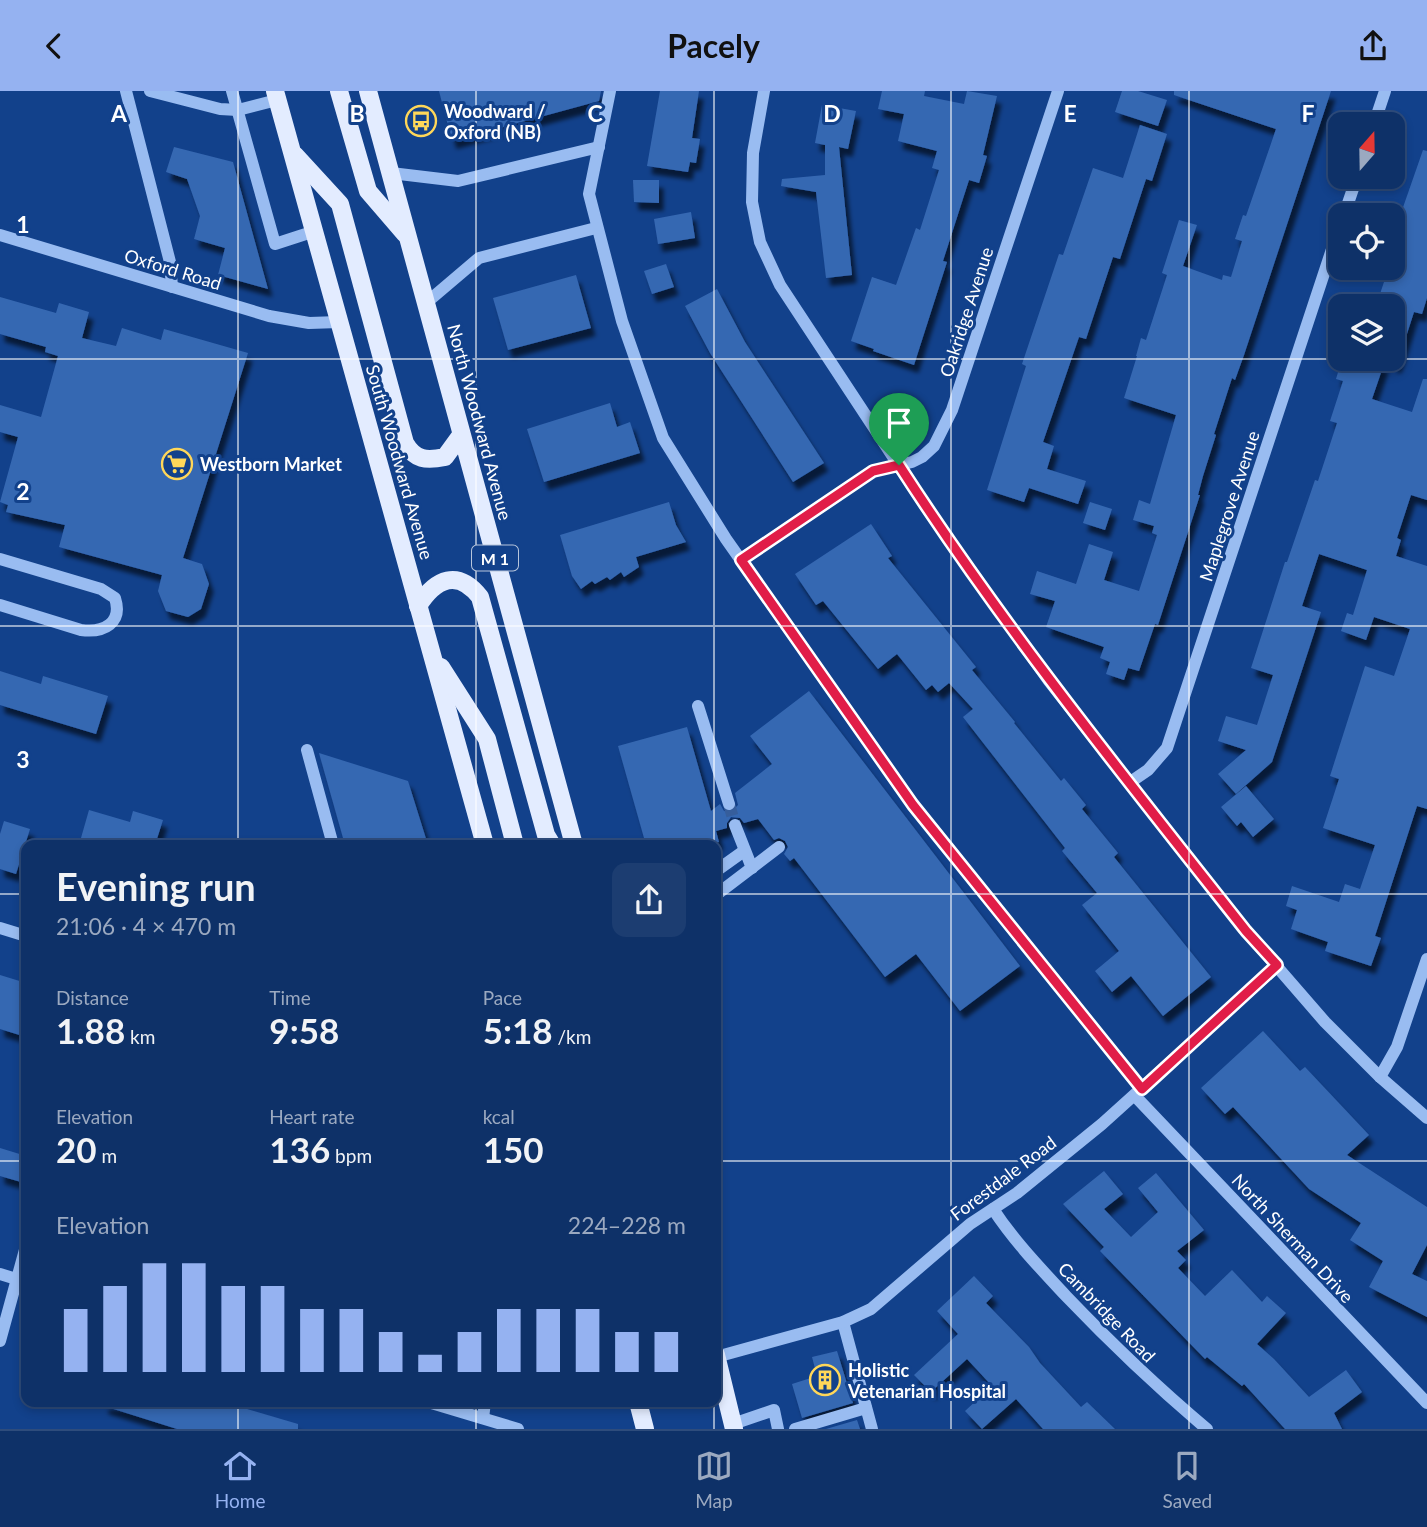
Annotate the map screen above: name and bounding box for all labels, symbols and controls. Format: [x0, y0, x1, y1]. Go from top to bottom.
text: Pacely [667, 26, 760, 65]
icon: back [35, 27, 73, 65]
icon: share [1354, 27, 1392, 65]
text: A [110, 99, 128, 127]
text: B [349, 99, 365, 127]
text: C [587, 99, 603, 127]
text: D [823, 99, 841, 127]
text: E [1063, 99, 1077, 127]
text: F [1301, 99, 1315, 127]
place label: Woodward / Oxford (NB) [444, 100, 546, 143]
bus stop icon: Woodward / Oxford (NB) [404, 104, 438, 138]
north arrow [1328, 112, 1405, 189]
map controls [1328, 112, 1405, 371]
button: locate [1328, 203, 1405, 280]
text: 1 [16, 210, 30, 238]
street label: Oxford Road [122, 244, 224, 294]
street label: Oakridge Avenue [935, 244, 997, 380]
button: layers [1328, 294, 1405, 371]
street label: North Woodward Avenue [443, 322, 517, 522]
street label: South Woodward Avenue [362, 362, 438, 562]
pin [869, 393, 929, 465]
icon: arrive [880, 404, 918, 442]
street label: Maplegrove Avenue [1194, 428, 1264, 584]
supermarket icon: Westborn Market [160, 447, 194, 481]
place label: Westborn Market [200, 453, 342, 475]
text: 2 [16, 477, 30, 505]
road number: M 1 [472, 545, 518, 571]
text: 3 [16, 745, 30, 773]
text: Evening run [56, 863, 256, 909]
button: share [612, 863, 686, 937]
text: 21:06 · 4 × 470 m [56, 912, 236, 940]
text: Distance [56, 986, 129, 1009]
text: Time [269, 986, 311, 1009]
text: Pace [483, 986, 522, 1009]
text: 1.88 [56, 1009, 125, 1051]
text: 9:58 [269, 1009, 339, 1051]
text: 5:18 [483, 1009, 553, 1051]
text: km [125, 1025, 155, 1048]
text: /km [553, 1025, 591, 1048]
text: Elevation [56, 1105, 133, 1128]
text: Heart rate [269, 1105, 355, 1128]
text: kcal [483, 1105, 515, 1128]
text: 20 [56, 1128, 97, 1170]
text: 136 [269, 1128, 330, 1170]
text: 150 [483, 1128, 544, 1170]
street label: Forestdale Road [946, 1131, 1060, 1225]
text: m [97, 1144, 117, 1167]
text: bpm [330, 1144, 372, 1167]
street label: North Sherman Drive [1228, 1169, 1358, 1307]
text: Elevation [56, 1211, 149, 1239]
text: 224–228 m [568, 1211, 686, 1239]
street label: Cambridge Road [1054, 1258, 1160, 1366]
place label: Holistic Vetenarian Hospital [847, 1359, 1006, 1402]
building icon: Holistic Vetenarian Hospital [808, 1363, 842, 1397]
tab: Home [215, 1447, 265, 1512]
tab: Map [695, 1447, 733, 1512]
tab: Saved [1163, 1447, 1212, 1512]

